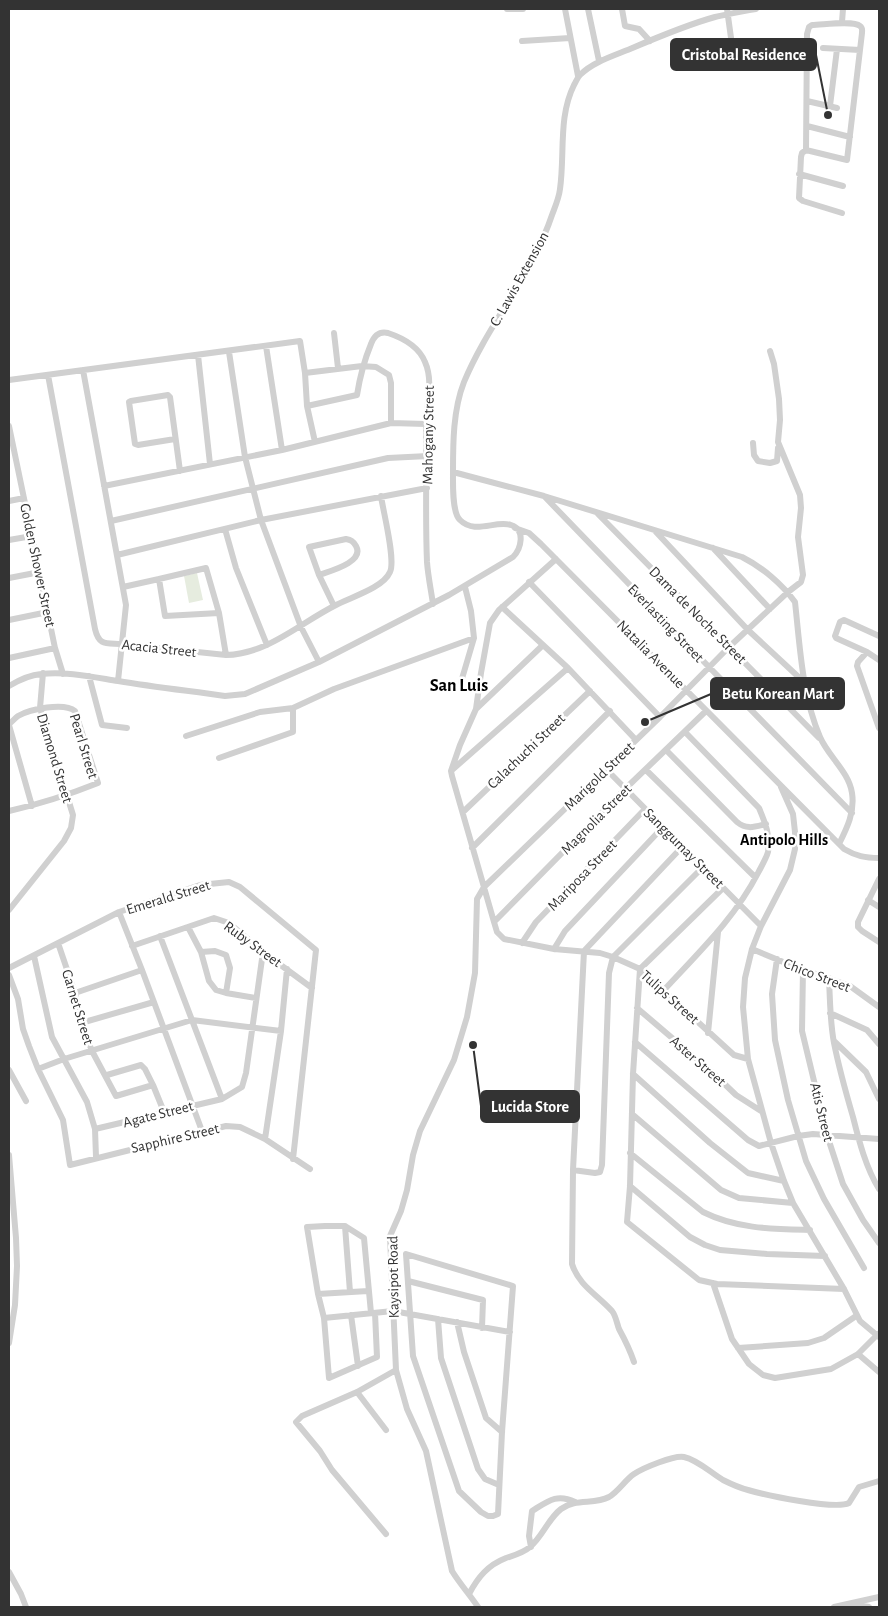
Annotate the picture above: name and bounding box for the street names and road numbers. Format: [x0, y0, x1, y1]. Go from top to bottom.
street label: C. Lawis Extension [487, 229, 552, 329]
street label: Mahogany Street [420, 385, 437, 485]
street label: Golden Shower Street [17, 502, 58, 628]
street label: Dama de Noche Street [646, 564, 749, 667]
street label: Everlasting Street [625, 581, 707, 665]
street label: Natalia Avenue [614, 618, 687, 691]
street label: Acacia Street [121, 637, 197, 660]
street label: Calachuchi Street [485, 711, 568, 792]
street label: Diamond Street [34, 712, 75, 805]
street label: Pearl Street [67, 712, 101, 781]
street label: Marigold Street [561, 739, 637, 813]
street label: Magnolia Street [558, 781, 635, 858]
street label: Sanggumay Street [641, 805, 727, 891]
street label: Mariposa Street [545, 837, 620, 914]
street label: Emerald Street [124, 878, 212, 917]
street label: Ruby Street [221, 919, 285, 970]
street label: Chico Street [781, 956, 852, 995]
street label: Garnet Street [59, 968, 96, 1047]
street label: Tulips Street [638, 968, 702, 1027]
street label: Aster Street [667, 1033, 729, 1090]
street label: Atis Street [807, 1081, 836, 1143]
street label: Agate Street [121, 1098, 195, 1130]
street label: Sapphire Street [130, 1121, 221, 1156]
street label: Kaysipot Road [385, 1235, 402, 1318]

